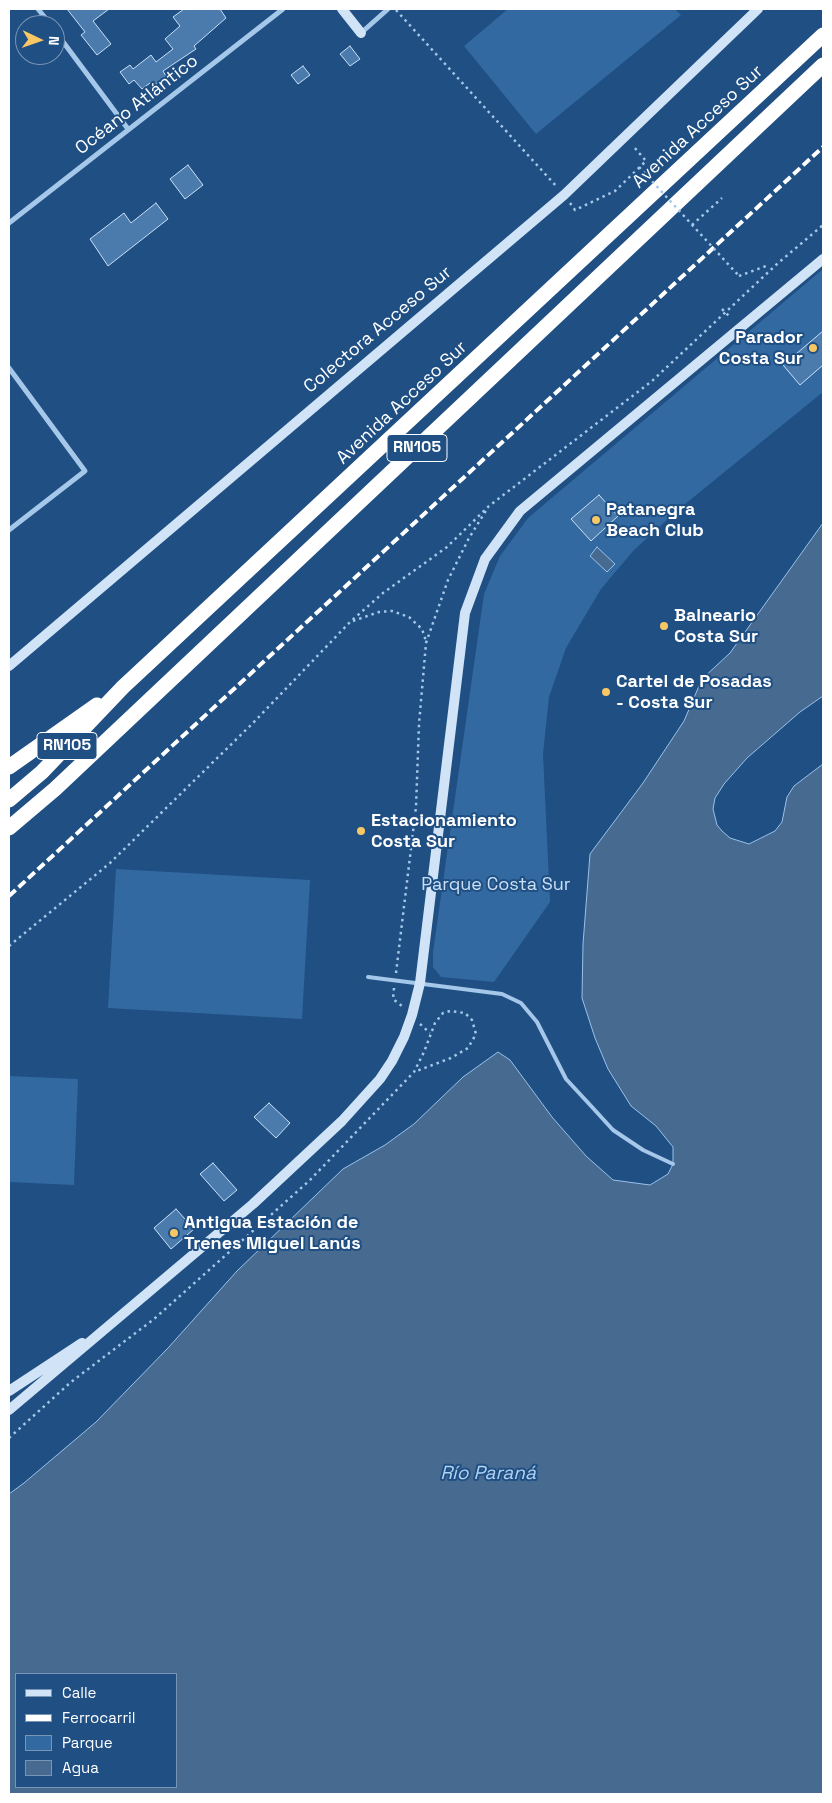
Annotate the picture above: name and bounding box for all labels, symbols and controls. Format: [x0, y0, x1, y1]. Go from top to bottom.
north arrow [15, 15, 65, 65]
text: N [45, 36, 63, 46]
street label: Océano Atlántico [71, 50, 203, 160]
street label: Avenida Acceso Sur [628, 61, 768, 193]
street label: Colectora Acceso Sur [300, 262, 456, 398]
place label: Parador Costa Sur [719, 327, 803, 369]
street label: Avenida Acceso Sur [332, 337, 472, 469]
marker: Parador Costa Sur [807, 342, 819, 354]
road number: RN105 [387, 434, 447, 462]
place label: Patanegra Beach Club [606, 499, 704, 542]
marker: Patanegra Beach Club [590, 514, 602, 526]
place label: Balneario Costa Sur [674, 605, 758, 648]
marker: Balneario Costa Sur [658, 620, 670, 632]
place label: Cartel de Posadas - Costa Sur [616, 671, 772, 714]
marker: Cartel de Posadas - Costa Sur [600, 686, 612, 698]
road number: RN105 [37, 732, 97, 759]
place label: Estacionamiento Costa Sur [371, 810, 517, 852]
marker: Estacionamiento Costa Sur [355, 825, 367, 837]
park label: Parque Costa Sur [421, 874, 571, 896]
place label: Antigua Estación de Trenes Miguel Lanús [184, 1212, 361, 1254]
marker: Antigua Estación de Trenes Miguel Lanús [168, 1227, 180, 1239]
water label: Río Paraná [440, 1463, 536, 1485]
legend [15, 1673, 178, 1788]
text: Calle [62, 1683, 97, 1702]
text: Ferrocarril [62, 1708, 135, 1727]
text: Parque [62, 1733, 113, 1752]
text: Agua [62, 1758, 99, 1777]

